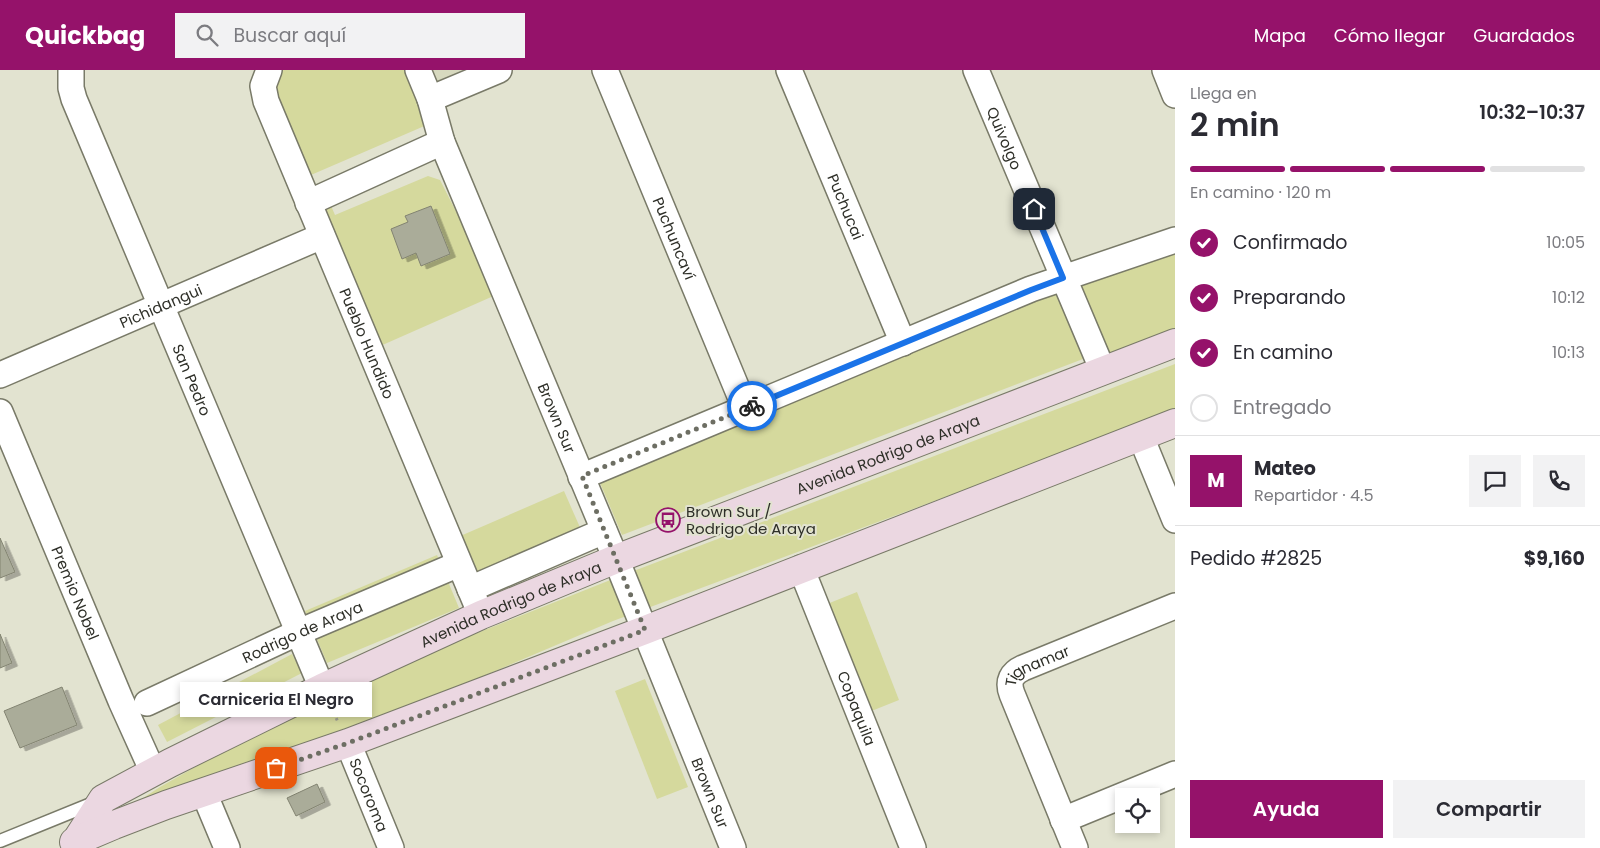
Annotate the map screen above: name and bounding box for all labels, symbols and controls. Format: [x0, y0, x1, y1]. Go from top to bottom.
search box [175, 13, 525, 58]
text: Quickbag [25, 19, 145, 52]
icon: search [193, 21, 221, 49]
text: Buscar aquí [233, 22, 346, 49]
text: Mapa [1254, 23, 1306, 48]
text: Cómo llegar [1334, 23, 1445, 48]
text: Guardados [1473, 23, 1575, 48]
text: Llega en [1190, 82, 1257, 105]
text: 10:32–10:37 [1479, 99, 1585, 126]
text: 2 min [1190, 102, 1280, 147]
street label: Quivolgo [982, 103, 1027, 173]
street label: Puchucai [823, 170, 869, 243]
text: En camino · 120 m [1190, 181, 1331, 204]
pin [1013, 188, 1055, 230]
street label: Puchuncaví [648, 194, 701, 283]
icon: home [1020, 195, 1048, 223]
icon: check [1190, 229, 1218, 257]
text: Confirmado [1233, 229, 1347, 256]
text: 10:05 [1546, 231, 1585, 254]
street label: Pichidangui [116, 279, 205, 333]
icon: check [1190, 284, 1218, 312]
text: Preparando [1233, 284, 1346, 311]
street label: Pueblo Hundido [335, 285, 400, 402]
text: 10:12 [1552, 286, 1585, 309]
icon: check [1190, 339, 1218, 367]
text: En camino [1233, 339, 1333, 366]
street label: San Pedro [168, 341, 217, 419]
text: 10:13 [1552, 341, 1585, 364]
street label: Brown Sur [533, 380, 581, 457]
courier [727, 381, 777, 431]
icon: bike [738, 392, 766, 420]
text: Entregado [1233, 394, 1331, 421]
street label: Avenida Rodrigo de Araya [793, 409, 983, 499]
text: Mateo [1254, 455, 1316, 482]
button: chat [1469, 455, 1521, 507]
button: phone [1533, 455, 1585, 507]
text: M [1207, 467, 1225, 494]
text: Repartidor · 4.5 [1254, 484, 1373, 507]
place label: Brown Sur / Rodrigo de Araya [686, 501, 816, 539]
bus stop icon: Brown Sur / Rodrigo de Araya [655, 507, 681, 533]
street label: Premio Nobel [47, 543, 105, 643]
text: Pedido #2825 [1190, 545, 1322, 572]
text: $9,160 [1524, 545, 1585, 572]
street label: Avenida Rodrigo de Araya [417, 556, 604, 652]
street label: Rodrigo de Araya [239, 596, 366, 668]
street label: Tignamar [999, 640, 1073, 688]
street label: Copaquila [833, 668, 881, 749]
callout: Carniceria El Negro [180, 683, 372, 718]
text: Carniceria El Negro [198, 688, 354, 711]
pin [255, 747, 297, 789]
icon: bag [262, 754, 290, 782]
street label: Brown Sur [687, 754, 734, 831]
street label: Socoroma [345, 755, 394, 835]
button: Ayuda [1190, 780, 1383, 838]
button: Compartir [1393, 780, 1585, 838]
map controls [1115, 788, 1160, 833]
button: locate [1115, 788, 1160, 833]

